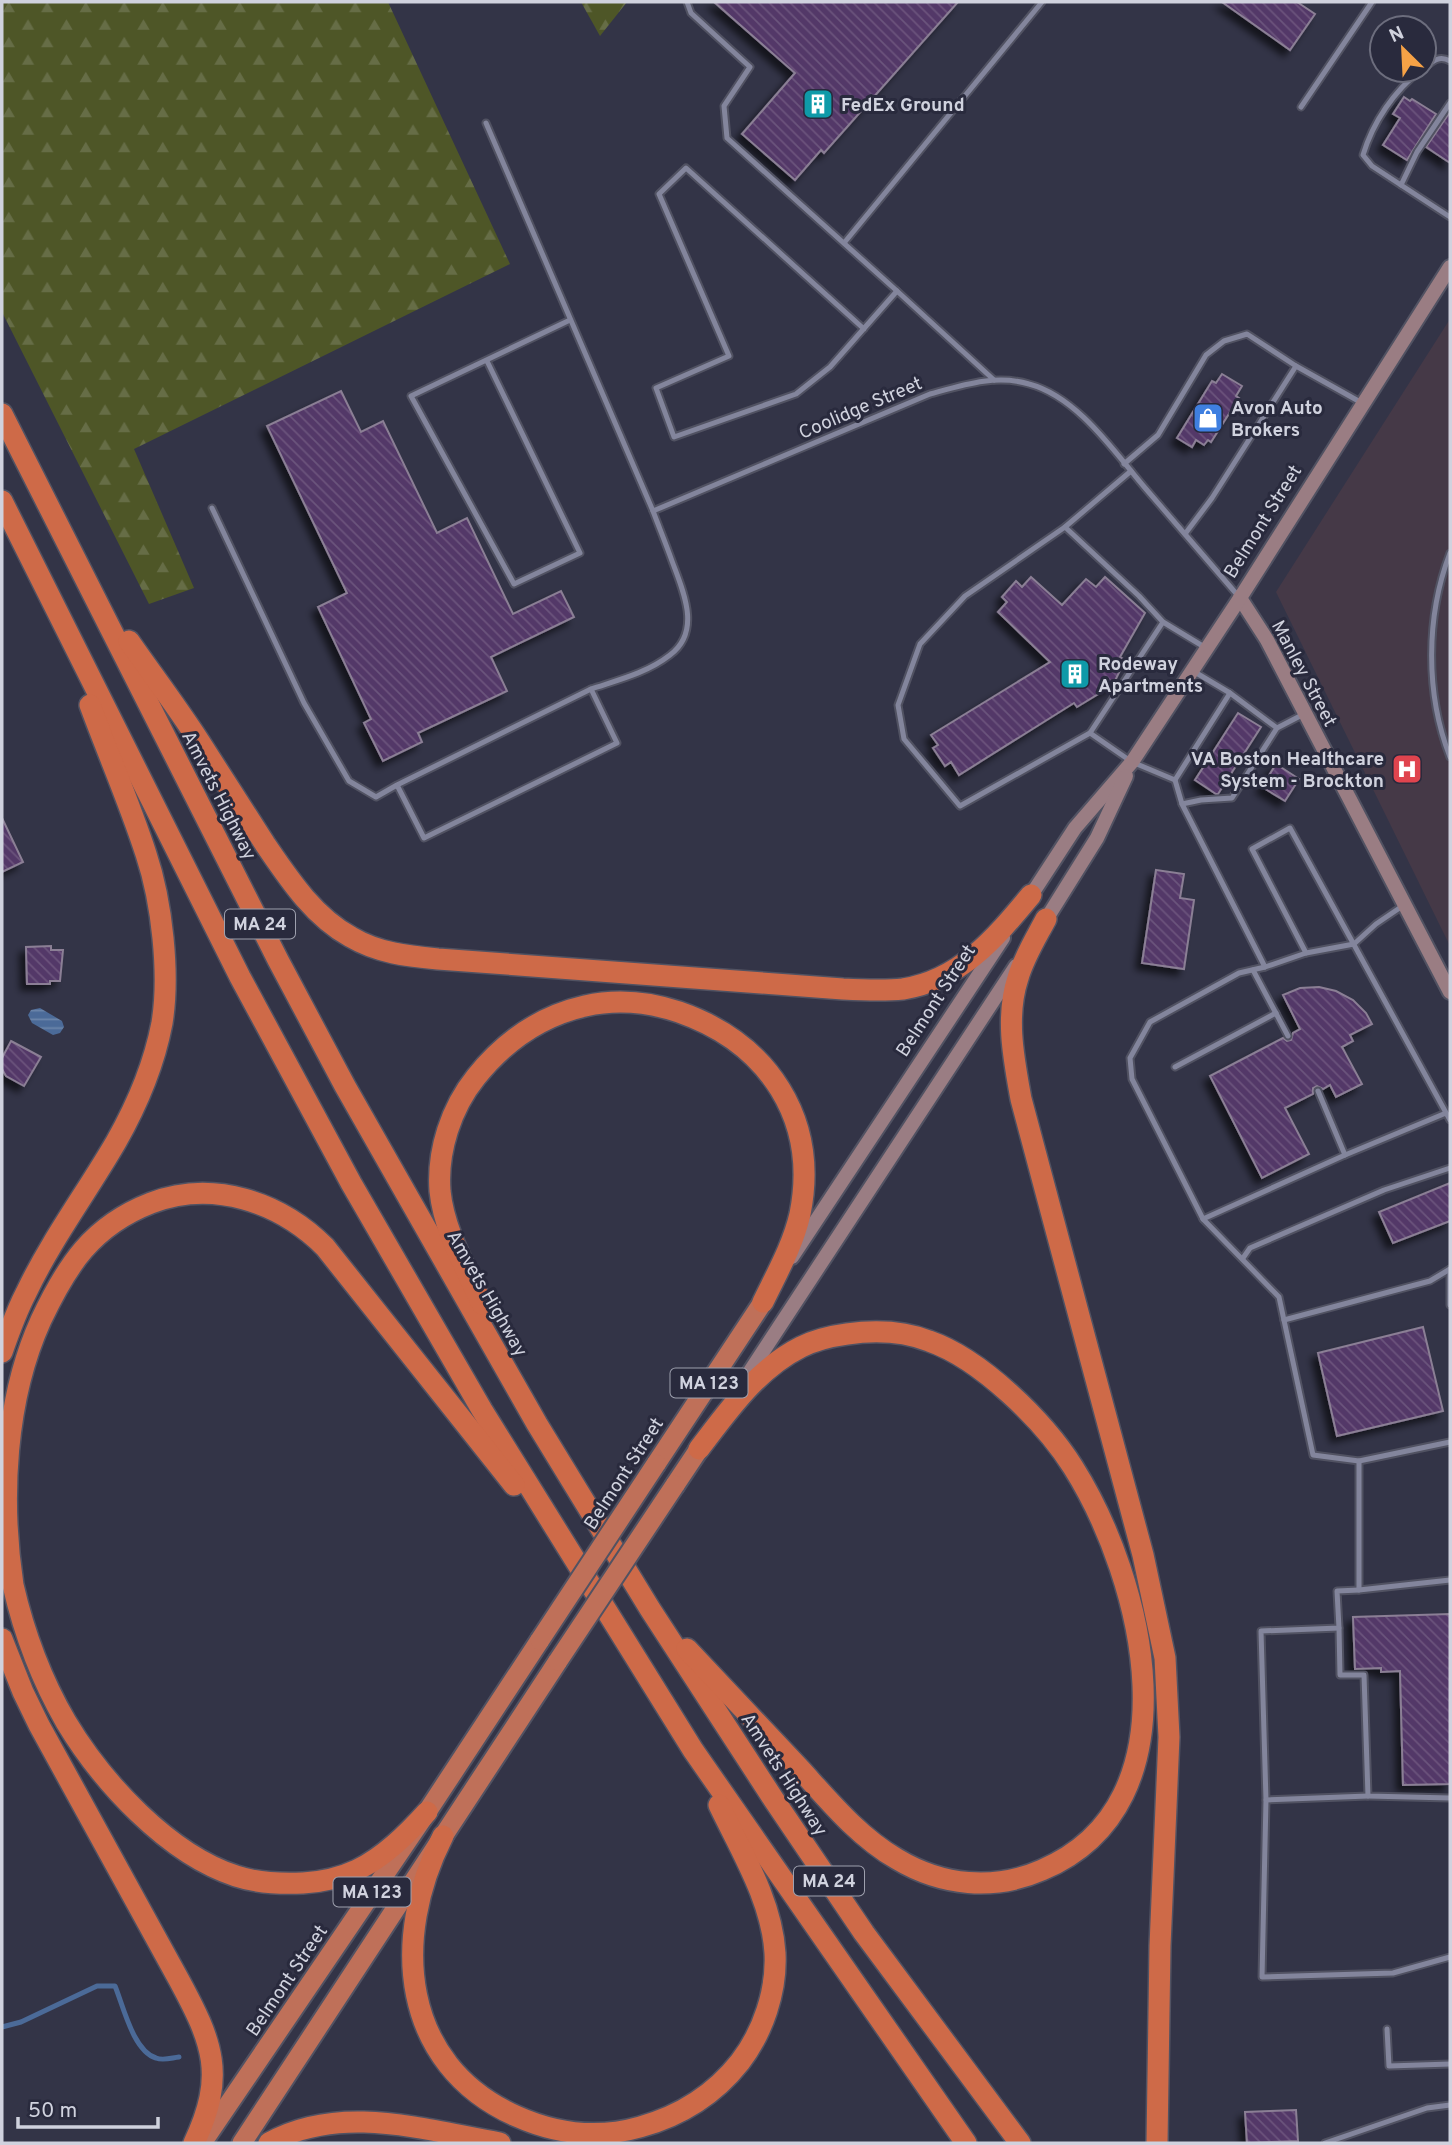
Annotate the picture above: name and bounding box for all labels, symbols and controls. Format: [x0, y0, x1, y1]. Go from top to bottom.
north arrow [1368, 14, 1438, 84]
text: N [1386, 22, 1408, 49]
building icon: FedEx Ground [801, 87, 835, 121]
place label: FedEx Ground [841, 94, 965, 118]
street label: Coolidge Street [795, 372, 926, 446]
place label: Avon Auto Brokers [1231, 397, 1323, 443]
shop icon: Avon Auto Brokers [1191, 401, 1225, 435]
street label: Belmont Street [1219, 461, 1308, 583]
street label: Manley Street [1265, 617, 1341, 731]
place label: Rodeway Apartments [1098, 653, 1203, 699]
building icon: Rodeway Apartments [1058, 657, 1092, 691]
street label: Amvets Highway [175, 727, 261, 865]
place label: VA Boston Healthcare System - Brockton [1191, 748, 1384, 794]
hospital icon: VA Boston Healthcare System - Brockton [1390, 752, 1424, 786]
road number: MA 24 [225, 909, 295, 939]
street label: Belmont Street [891, 940, 982, 1062]
street label: Amvets Highway [440, 1227, 532, 1361]
road number: MA 123 [670, 1368, 748, 1398]
street label: Belmont Street [579, 1413, 670, 1535]
street label: Amvets Highway [735, 1709, 832, 1841]
road number: MA 24 [794, 1867, 864, 1896]
road number: MA 123 [334, 1878, 410, 1906]
street label: Belmont Street [242, 1921, 334, 2041]
scale bar [18, 2086, 158, 2130]
text: 50 m [28, 2098, 77, 2125]

